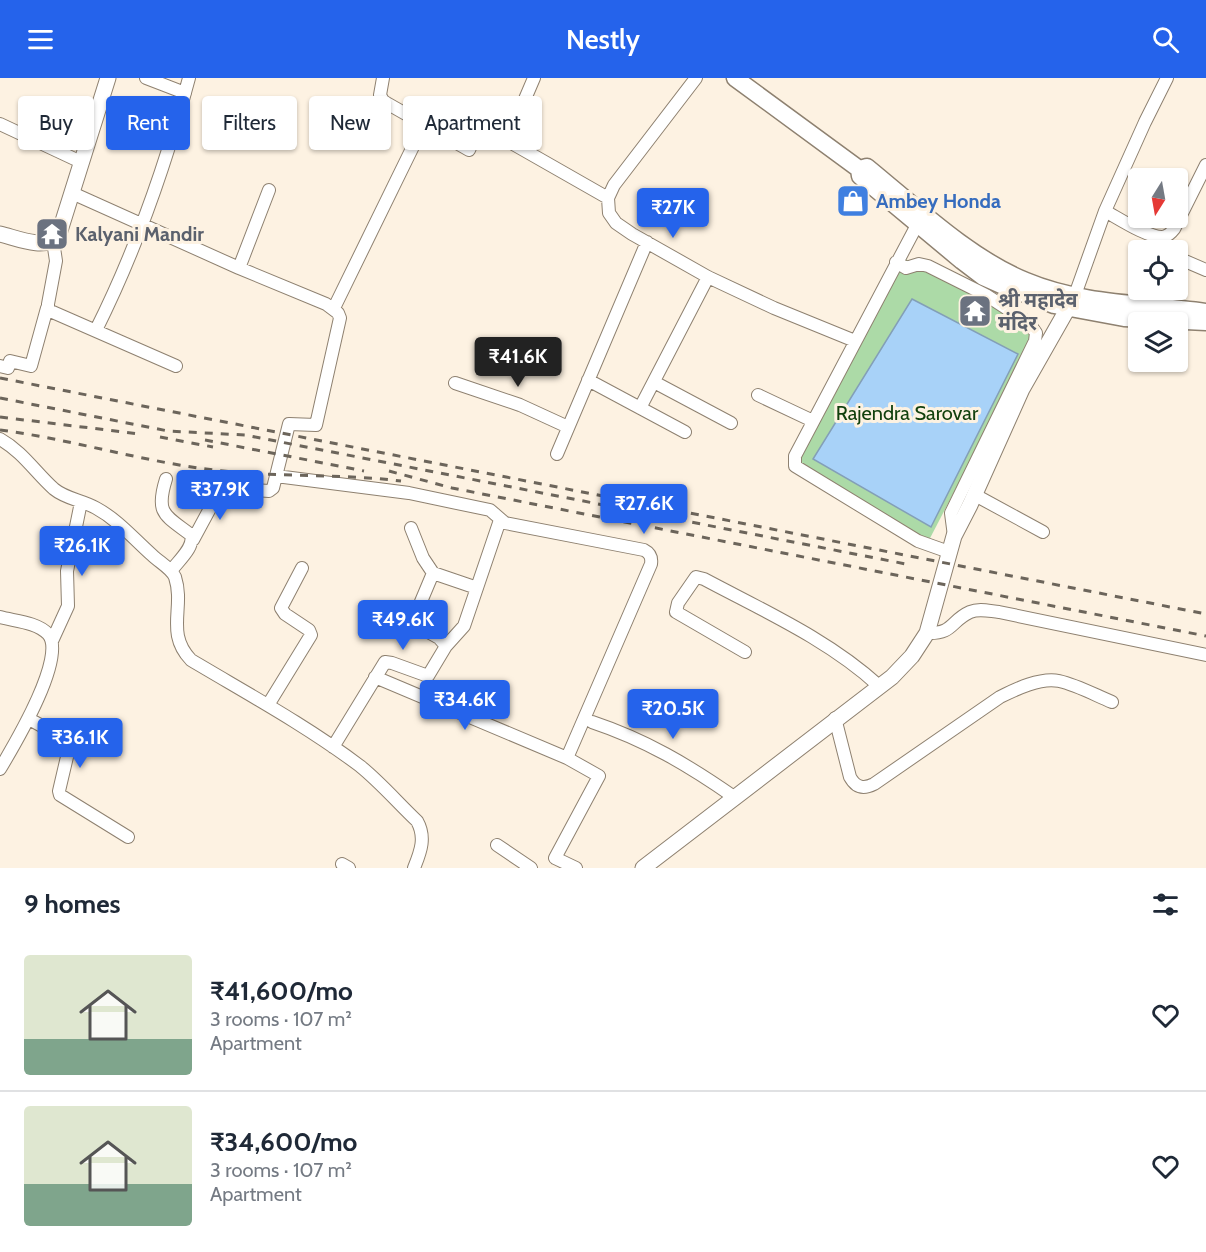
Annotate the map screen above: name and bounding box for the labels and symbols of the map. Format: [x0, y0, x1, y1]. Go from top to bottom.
north arrow [1128, 168, 1188, 228]
shop icon: Ambey Honda [835, 183, 871, 219]
pin: ₹27K [637, 188, 709, 239]
place label: Ambey Honda [876, 189, 1001, 213]
temple icon: Kalyani Mandir [34, 216, 70, 252]
place label: Kalyani Mandir [75, 222, 204, 246]
place label: श्री महादेव मंदिर [998, 288, 1079, 335]
temple icon: श्री महादेव मंदिर [957, 293, 993, 329]
pin: ₹41.6K [469, 337, 567, 388]
park label: Rajendra Sarovar [836, 401, 979, 425]
pin: ₹37.9K [171, 470, 269, 521]
pin: ₹27.6K [595, 484, 693, 535]
pin: ₹26.1K [33, 526, 131, 577]
pin: ₹49.6K [354, 600, 452, 651]
pin: ₹34.6K [416, 680, 514, 731]
pin: ₹20.5K [624, 689, 722, 740]
pin: ₹36.1K [31, 718, 129, 769]

